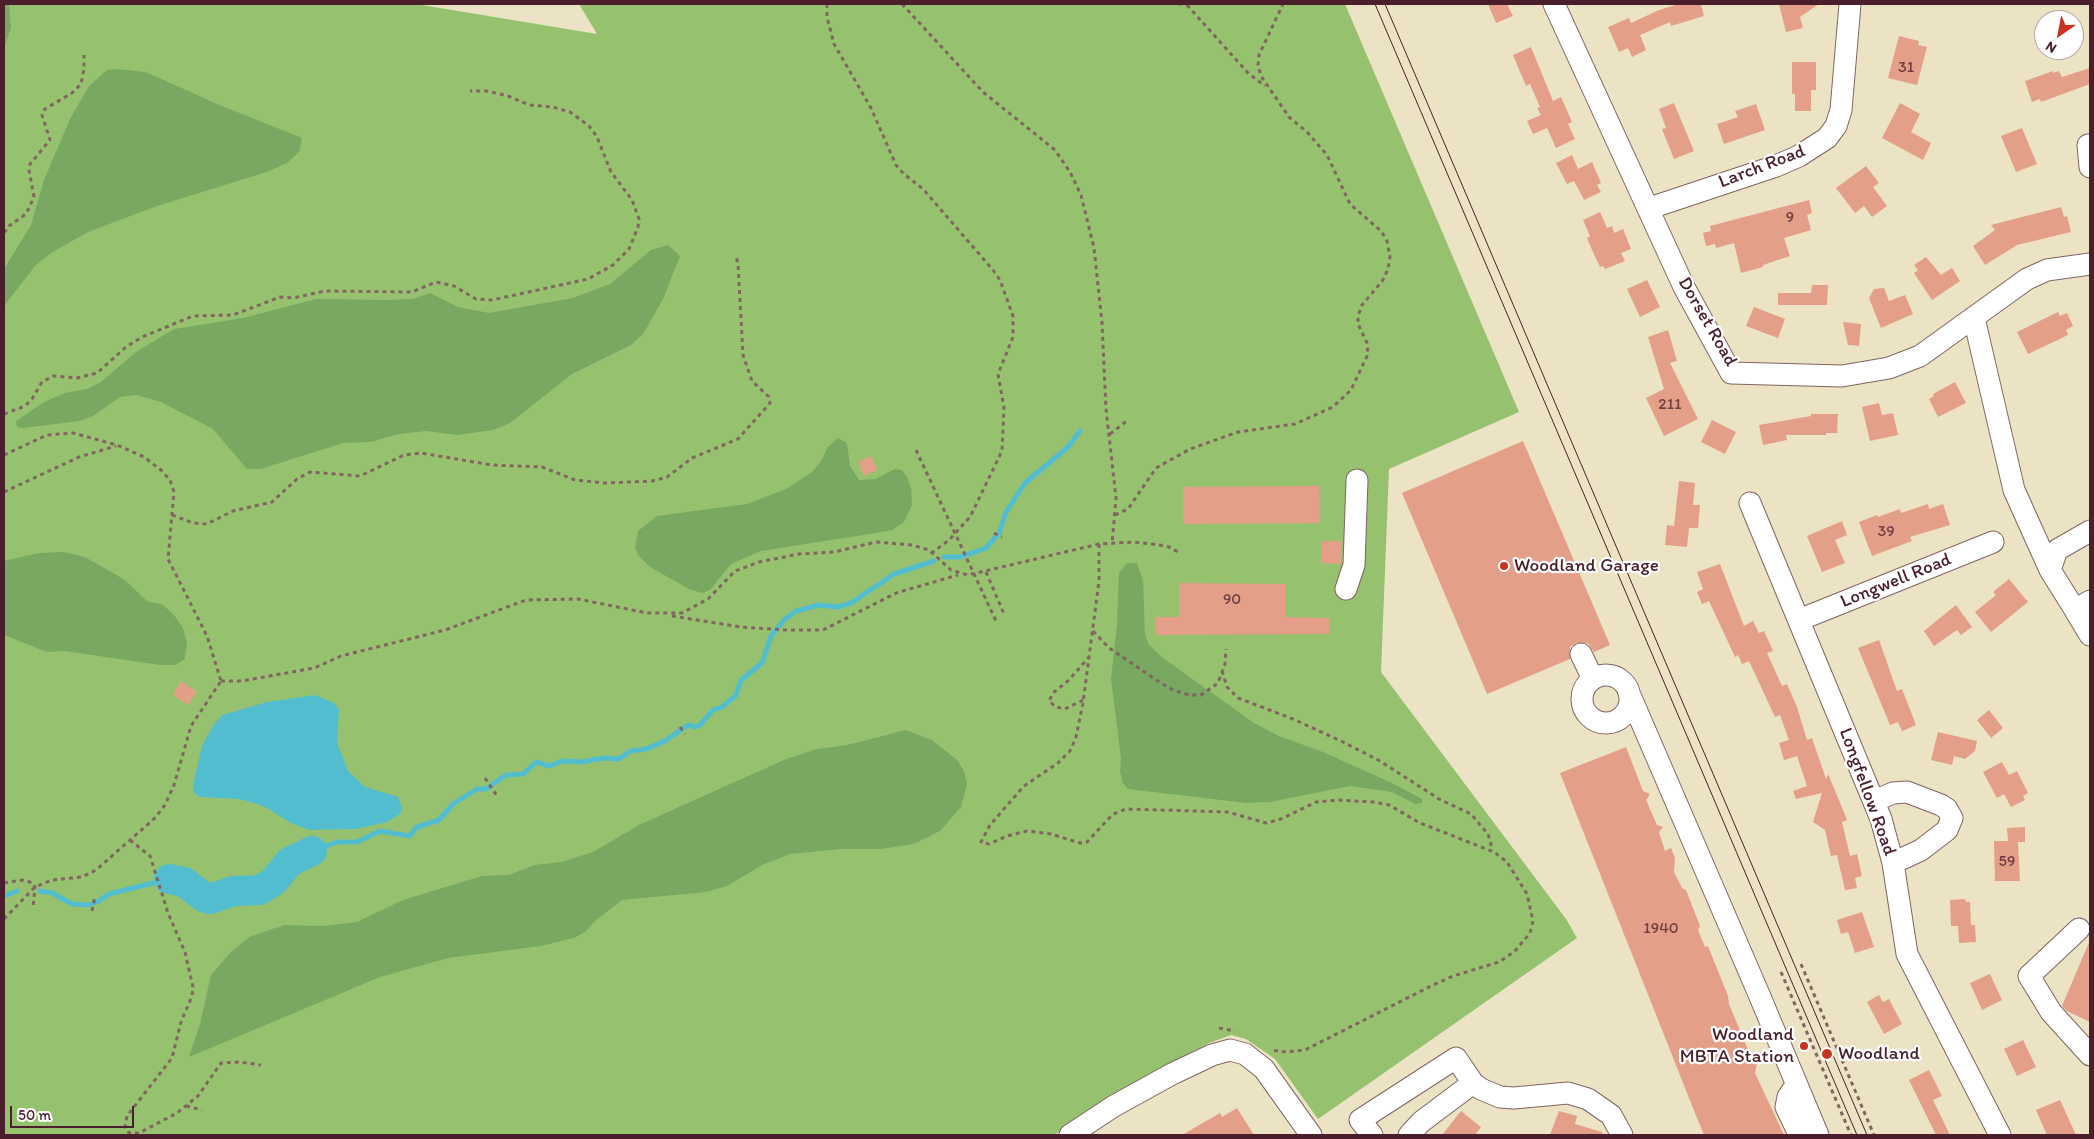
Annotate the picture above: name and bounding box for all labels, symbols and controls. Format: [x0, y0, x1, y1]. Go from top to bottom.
north arrow [2034, 10, 2084, 60]
text: N [2043, 37, 2060, 57]
house number: 31 [1898, 58, 1914, 78]
street label: Larch Road [1715, 140, 1809, 194]
house number: 9 [1786, 208, 1794, 228]
street label: Dorset Road [1672, 273, 1742, 371]
house number: 211 [1658, 395, 1682, 415]
house number: 39 [1877, 522, 1895, 542]
street label: Longwell Road [1837, 548, 1955, 614]
place label: Woodland Garage [1514, 555, 1659, 577]
marker: Woodland Garage [1498, 560, 1510, 572]
house number: 90 [1223, 590, 1241, 610]
street label: Longfellow Road [1833, 725, 1901, 859]
house number: 59 [1999, 852, 2015, 872]
house number: 1940 [1643, 919, 1679, 939]
place label: Woodland MBTA Station [1680, 1024, 1794, 1068]
marker: Woodland MBTA Station [1798, 1040, 1810, 1052]
place label: Woodland [1838, 1043, 1920, 1065]
marker: Woodland [1820, 1047, 1834, 1061]
scale bar [12, 1096, 136, 1128]
text: 50 m [18, 1106, 51, 1124]

